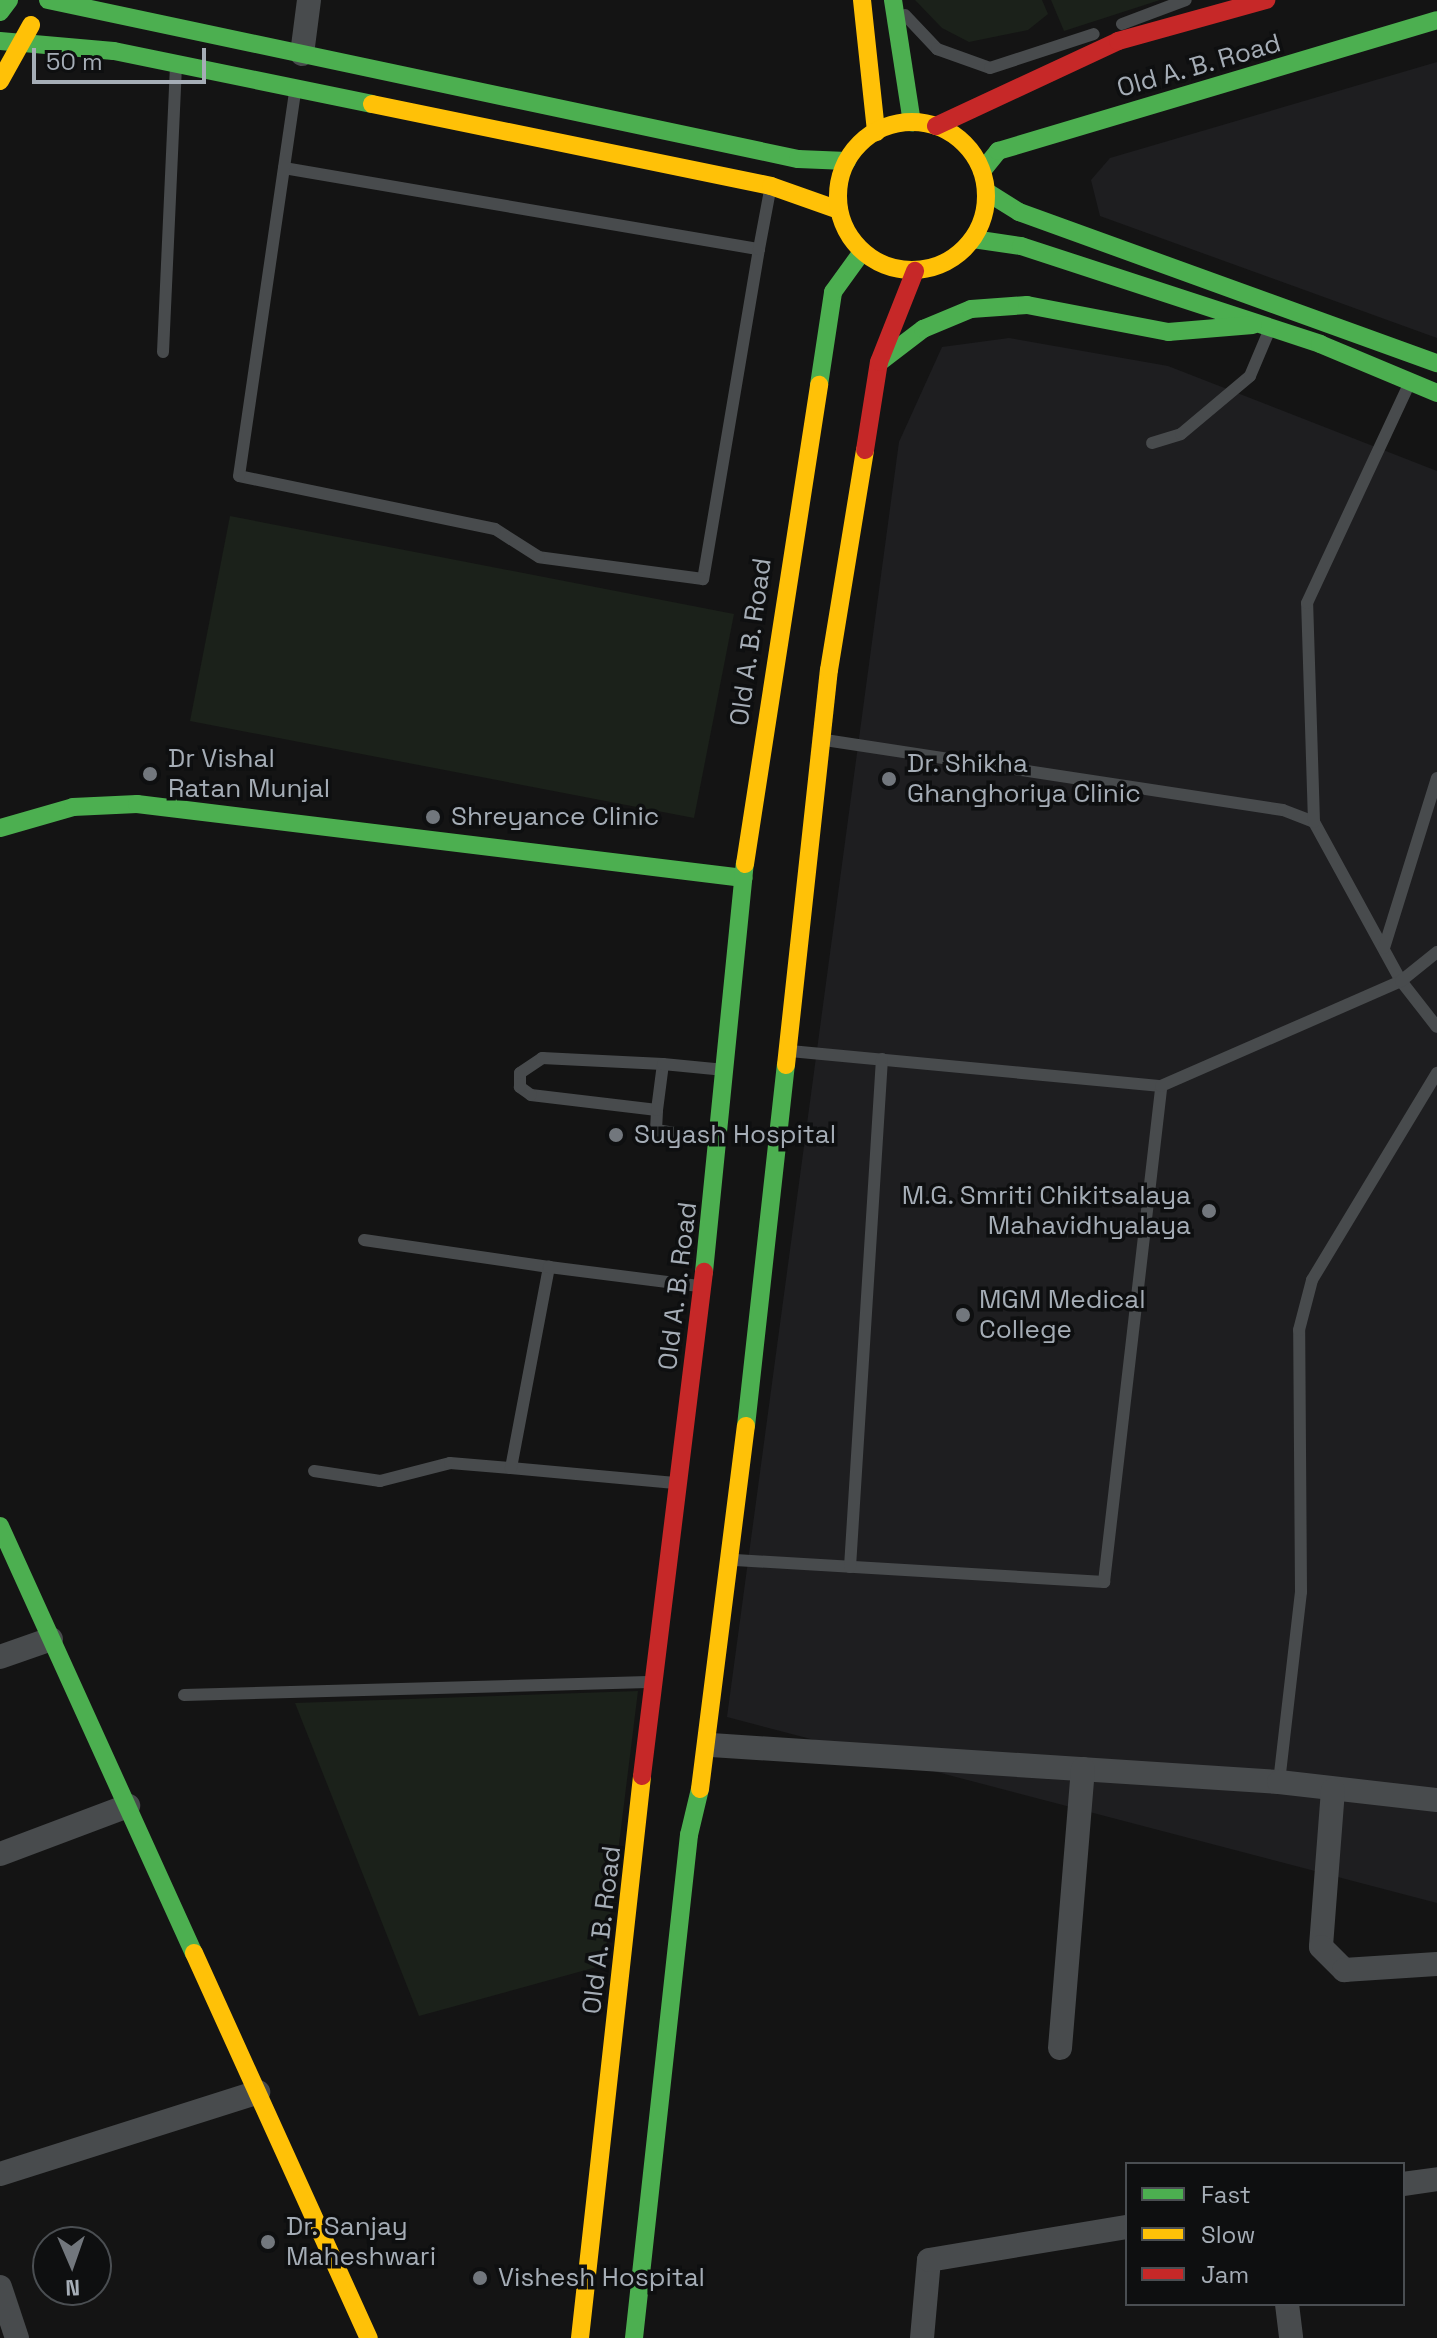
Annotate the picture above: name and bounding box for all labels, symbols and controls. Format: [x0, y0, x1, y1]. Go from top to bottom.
street label: Old A. B. Road [1112, 27, 1286, 105]
scale bar [36, 32, 210, 82]
text: 50 m [46, 46, 103, 77]
street label: Old A. B. Road [724, 555, 778, 729]
place label: Dr Vishal Ratan Munjal [168, 743, 330, 804]
place label: Dr. Shikha Ghanghoriya Clinic [907, 748, 1141, 810]
marker: Dr Vishal Ratan Munjal [139, 763, 161, 785]
marker: Dr. Shikha Ghanghoriya Clinic [878, 768, 900, 790]
place label: Shreyance Clinic [451, 801, 659, 833]
marker: Shreyance Clinic [422, 806, 444, 828]
place label: Suyash Hospital [634, 1119, 836, 1151]
marker: Suyash Hospital [605, 1124, 627, 1146]
place label: M.G. Smriti Chikitsalaya Mahavidhyalaya [901, 1180, 1191, 1242]
street label: Old A. B. Road [652, 1199, 704, 1373]
marker: M.G. Smriti Chikitsalaya Mahavidhyalaya [1198, 1200, 1220, 1222]
place label: MGM Medical College [979, 1284, 1146, 1346]
marker: MGM Medical College [954, 1306, 972, 1324]
street label: Old A. B. Road [576, 1843, 628, 2017]
legend [1125, 2162, 1405, 2306]
text: Fast [1201, 2179, 1251, 2210]
place label: Dr. Sanjay Maheshwari [286, 2211, 436, 2272]
text: Slow [1201, 2219, 1255, 2250]
north arrow [32, 2226, 112, 2306]
marker: Dr. Sanjay Maheshwari [257, 2231, 279, 2253]
text: Jam [1201, 2259, 1249, 2290]
place label: Vishesh Hospital [498, 2262, 705, 2294]
marker: Vishesh Hospital [469, 2267, 491, 2289]
text: N [65, 2274, 81, 2302]

